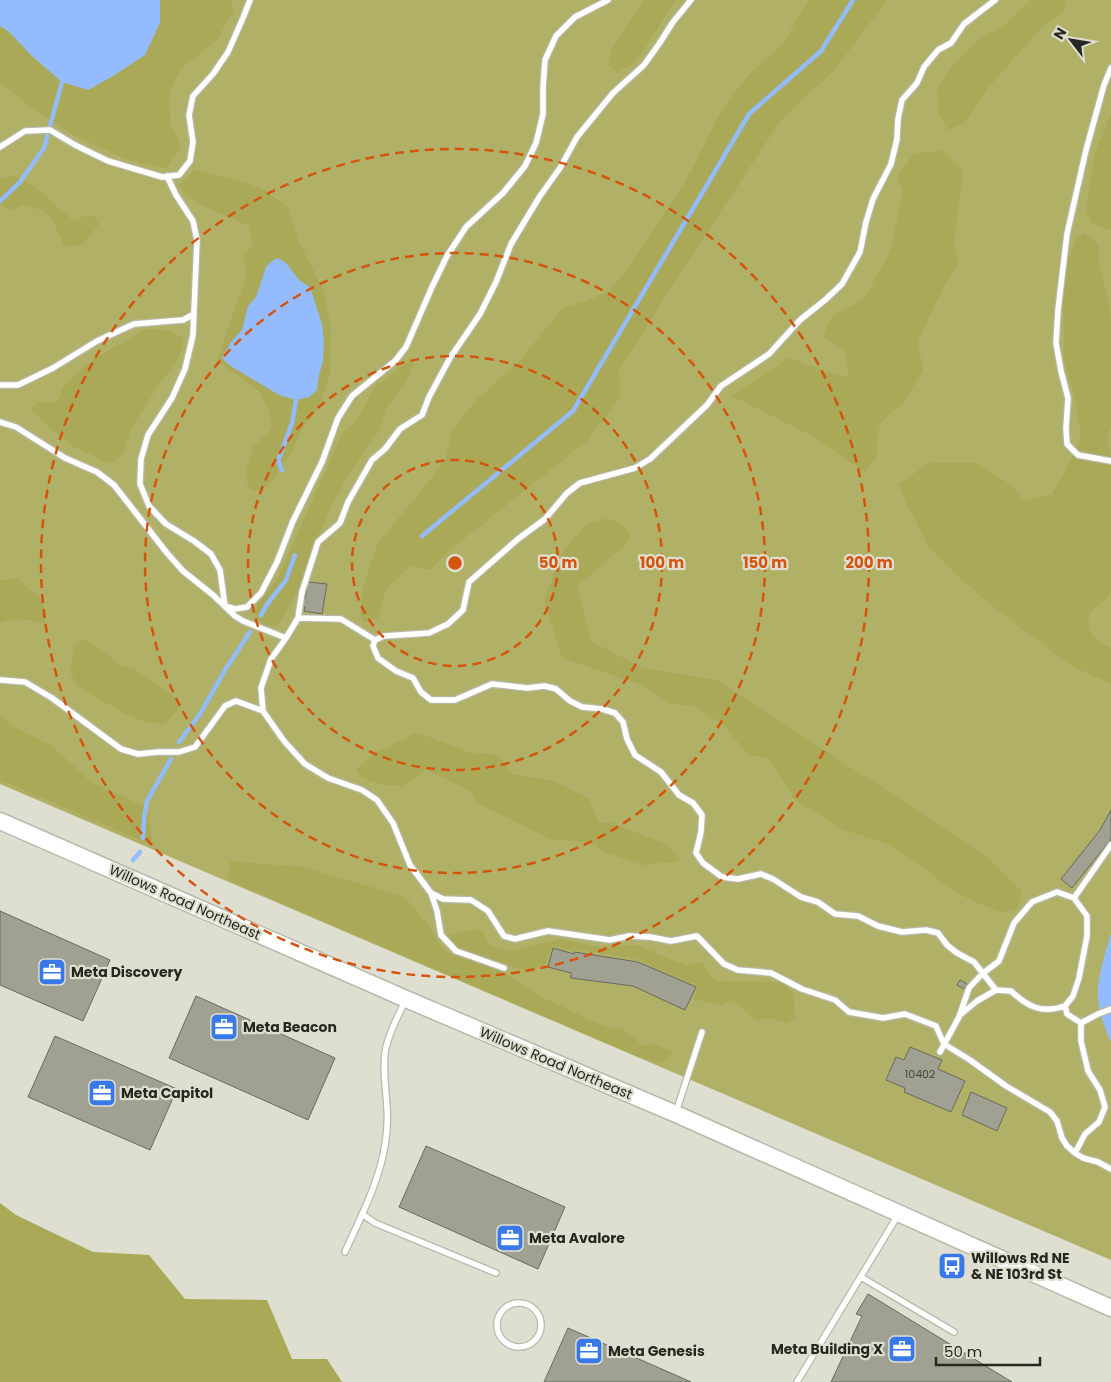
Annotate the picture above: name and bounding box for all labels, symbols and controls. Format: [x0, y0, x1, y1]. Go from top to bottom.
north arrow [1046, 15, 1096, 65]
text: N [1049, 24, 1071, 43]
text: 50 m [539, 552, 577, 573]
text: 100 m [640, 552, 684, 573]
text: 150 m [743, 552, 787, 573]
text: 200 m [845, 552, 893, 573]
centre of rings [446, 554, 464, 572]
street label: Willows Road Northeast [106, 859, 264, 945]
office icon: Meta Discovery [37, 957, 67, 987]
place label: Meta Discovery [71, 962, 183, 982]
office icon: Meta Beacon [209, 1012, 239, 1042]
place label: Meta Beacon [243, 1017, 337, 1037]
street label: Willows Road Northeast [476, 1022, 636, 1104]
house number: 10402 [905, 1066, 935, 1082]
office icon: Meta Capitol [87, 1078, 117, 1108]
place label: Meta Capitol [121, 1083, 213, 1103]
office icon: Meta Avalore [495, 1223, 525, 1253]
place label: Meta Avalore [529, 1228, 625, 1248]
place label: Willows Rd NE & NE 103rd St [971, 1248, 1070, 1284]
bus stop icon: Willows Rd NE & NE 103rd St [937, 1251, 967, 1281]
office icon: Meta Building X [887, 1334, 917, 1364]
scale bar [936, 1334, 1040, 1366]
office icon: Meta Genesis [574, 1336, 604, 1366]
place label: Meta Building X [771, 1339, 883, 1359]
place label: Meta Genesis [608, 1341, 705, 1361]
text: 50 m [944, 1341, 982, 1362]

